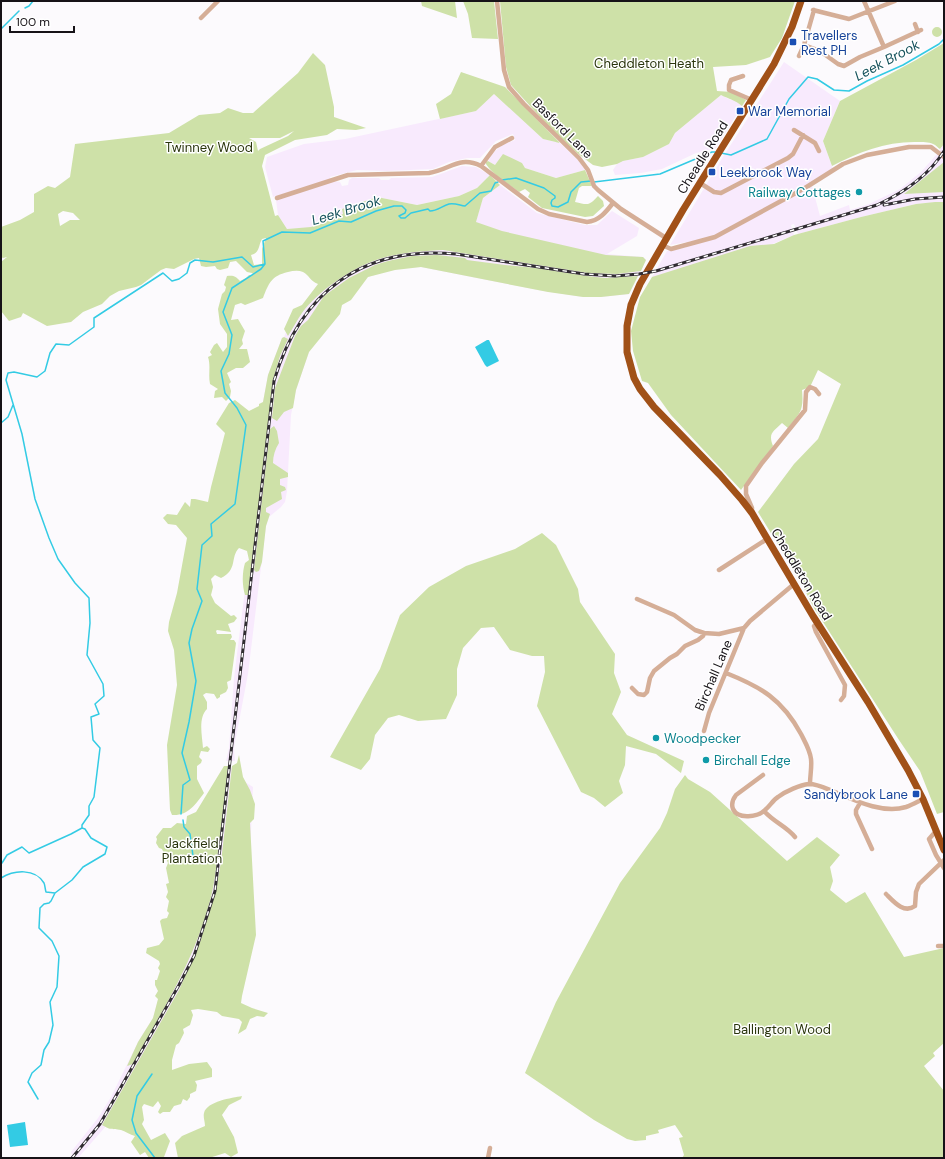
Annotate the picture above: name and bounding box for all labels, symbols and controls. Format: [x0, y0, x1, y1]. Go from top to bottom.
scale bar [10, 8, 74, 34]
text: 100 m [16, 14, 50, 30]
place label: Travellers Rest PH [801, 27, 858, 59]
water label: Leek Brook [851, 35, 923, 85]
marker: Travellers Rest PH [788, 37, 798, 47]
park label: Cheddleton Heath [594, 55, 704, 72]
street label: Basford Lane [529, 95, 596, 162]
place label: War Memorial [748, 103, 831, 120]
marker: War Memorial [735, 106, 745, 116]
street label: Cheadle Road [673, 117, 732, 197]
park label: Twinney Wood [165, 139, 253, 156]
place label: Leekbrook Way [720, 164, 812, 181]
marker: Leekbrook Way [707, 167, 717, 177]
place label: Railway Cottages [748, 184, 851, 201]
marker: Railway Cottages [854, 187, 864, 197]
water label: Leek Brook [309, 191, 384, 229]
street label: Cheddleton Road [767, 525, 836, 623]
street label: Birchall Lane [691, 637, 736, 713]
place label: Woodpecker [664, 730, 741, 747]
marker: Woodpecker [651, 733, 661, 743]
place label: Birchall Edge [714, 752, 791, 769]
marker: Birchall Edge [701, 755, 711, 765]
place label: Sandybrook Lane [804, 786, 908, 803]
marker: Sandybrook Lane [911, 789, 921, 799]
park label: Jackfield Plantation [162, 835, 222, 867]
park label: Ballington Wood [733, 1021, 831, 1038]

